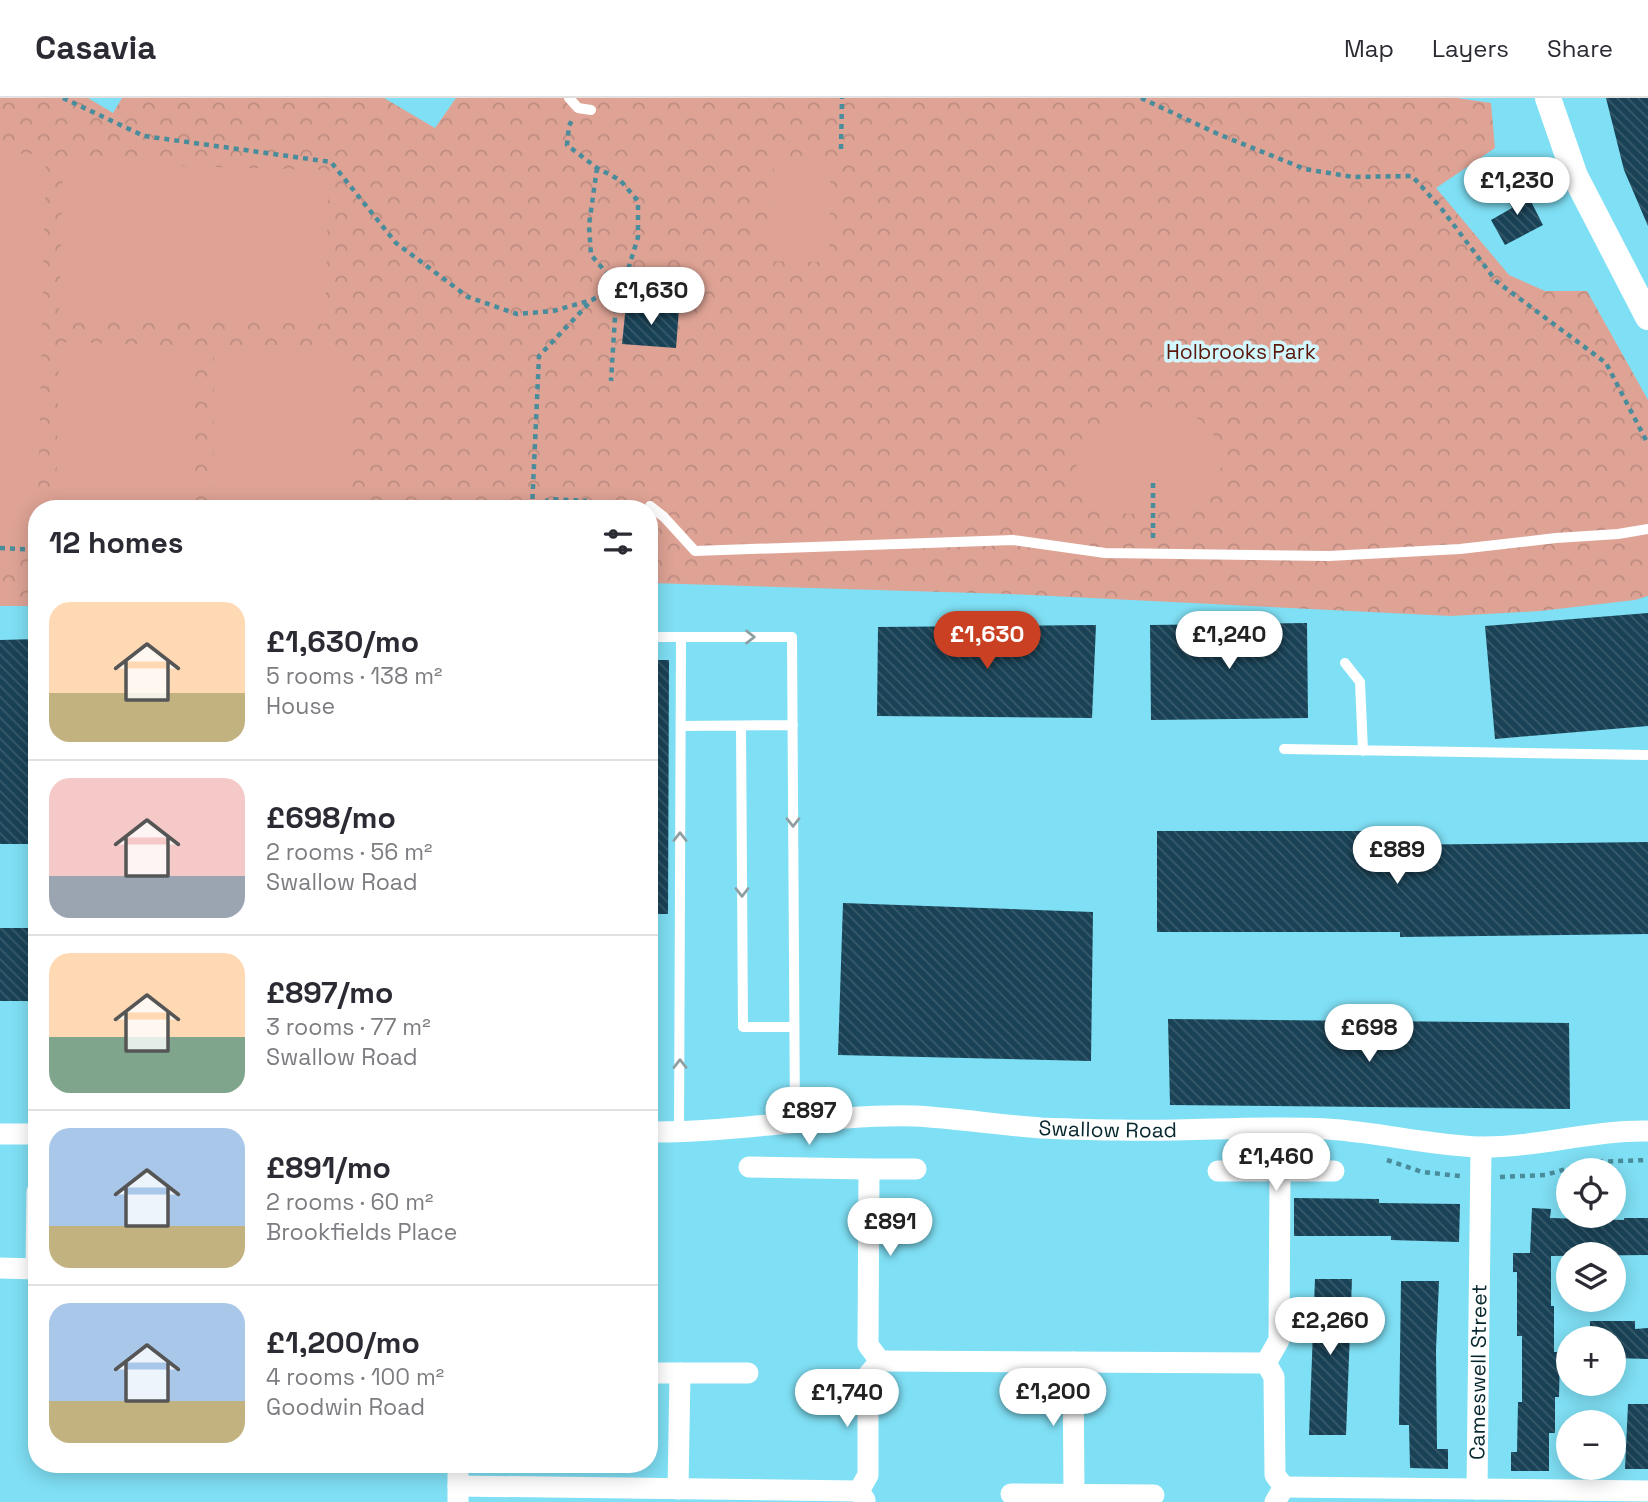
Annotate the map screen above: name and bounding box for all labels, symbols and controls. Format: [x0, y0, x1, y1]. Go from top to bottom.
text: Casavia [35, 27, 156, 69]
text: Map [1344, 33, 1394, 64]
text: Layers [1432, 33, 1509, 64]
text: Share [1547, 33, 1613, 64]
pin: £1,230 [1460, 158, 1574, 217]
text: £1,230 [1480, 165, 1554, 195]
pin: £1,630 [594, 268, 708, 327]
text: £1,630 [614, 275, 688, 305]
park label: Holbrooks Park [1166, 338, 1316, 365]
text: 12 homes [49, 523, 184, 562]
icon: filters [599, 523, 637, 561]
pin: £1,630 [930, 612, 1044, 671]
pin: £1,240 [1172, 612, 1286, 671]
text: £1,630 [950, 619, 1024, 649]
text: £1,240 [1192, 619, 1266, 649]
text: £1,630/mo [266, 622, 419, 661]
one-way arrow [745, 629, 755, 645]
icon: home [105, 630, 189, 714]
text: 5 rooms · 138 m² [266, 661, 442, 691]
text: House [266, 691, 335, 721]
text: £698/mo [266, 798, 396, 837]
icon: home [105, 806, 189, 890]
one-way arrow [785, 817, 801, 828]
pin: £889 [1356, 826, 1438, 886]
one-way arrow [673, 831, 688, 842]
text: £889 [1369, 834, 1425, 864]
text: 2 rooms · 56 m² [266, 837, 432, 867]
text: Swallow Road [266, 867, 418, 897]
one-way arrow [734, 887, 750, 898]
text: £897/mo [266, 973, 393, 1012]
icon: home [105, 981, 189, 1065]
pin: £698 [1328, 1004, 1410, 1064]
text: 3 rooms · 77 m² [266, 1012, 431, 1042]
text: £698 [1341, 1012, 1397, 1042]
text: Swallow Road [266, 1042, 418, 1072]
one-way arrow [672, 1058, 688, 1069]
pin: £897 [768, 1088, 850, 1147]
text: £897 [782, 1095, 836, 1125]
street label: Swallow Road [1038, 1114, 1177, 1143]
pin: £1,460 [1219, 1134, 1333, 1193]
text: £1,460 [1238, 1141, 1314, 1171]
text: £891/mo [266, 1148, 391, 1187]
icon: home [105, 1156, 189, 1240]
map controls [1556, 1158, 1626, 1480]
button: locate [1556, 1158, 1626, 1228]
text: 2 rooms · 60 m² [266, 1187, 433, 1217]
pin: £891 [849, 1198, 931, 1258]
text: £891 [863, 1206, 917, 1236]
text: Brookfields Place [266, 1217, 457, 1247]
button: layers [1556, 1242, 1626, 1312]
street label: Cameswell Street [1463, 1284, 1492, 1460]
pin: £2,260 [1273, 1298, 1387, 1357]
text: £2,260 [1291, 1305, 1369, 1335]
text: £1,200/mo [266, 1323, 420, 1362]
button: + [1556, 1326, 1626, 1396]
icon: home [105, 1331, 189, 1415]
text: 4 rooms · 100 m² [266, 1362, 444, 1392]
pin: £1,200 [996, 1368, 1110, 1428]
pin: £1,740 [790, 1370, 904, 1429]
text: £1,200 [1015, 1376, 1091, 1406]
text: £1,740 [811, 1377, 883, 1407]
text: Goodwin Road [266, 1392, 425, 1422]
button: − [1556, 1410, 1626, 1480]

